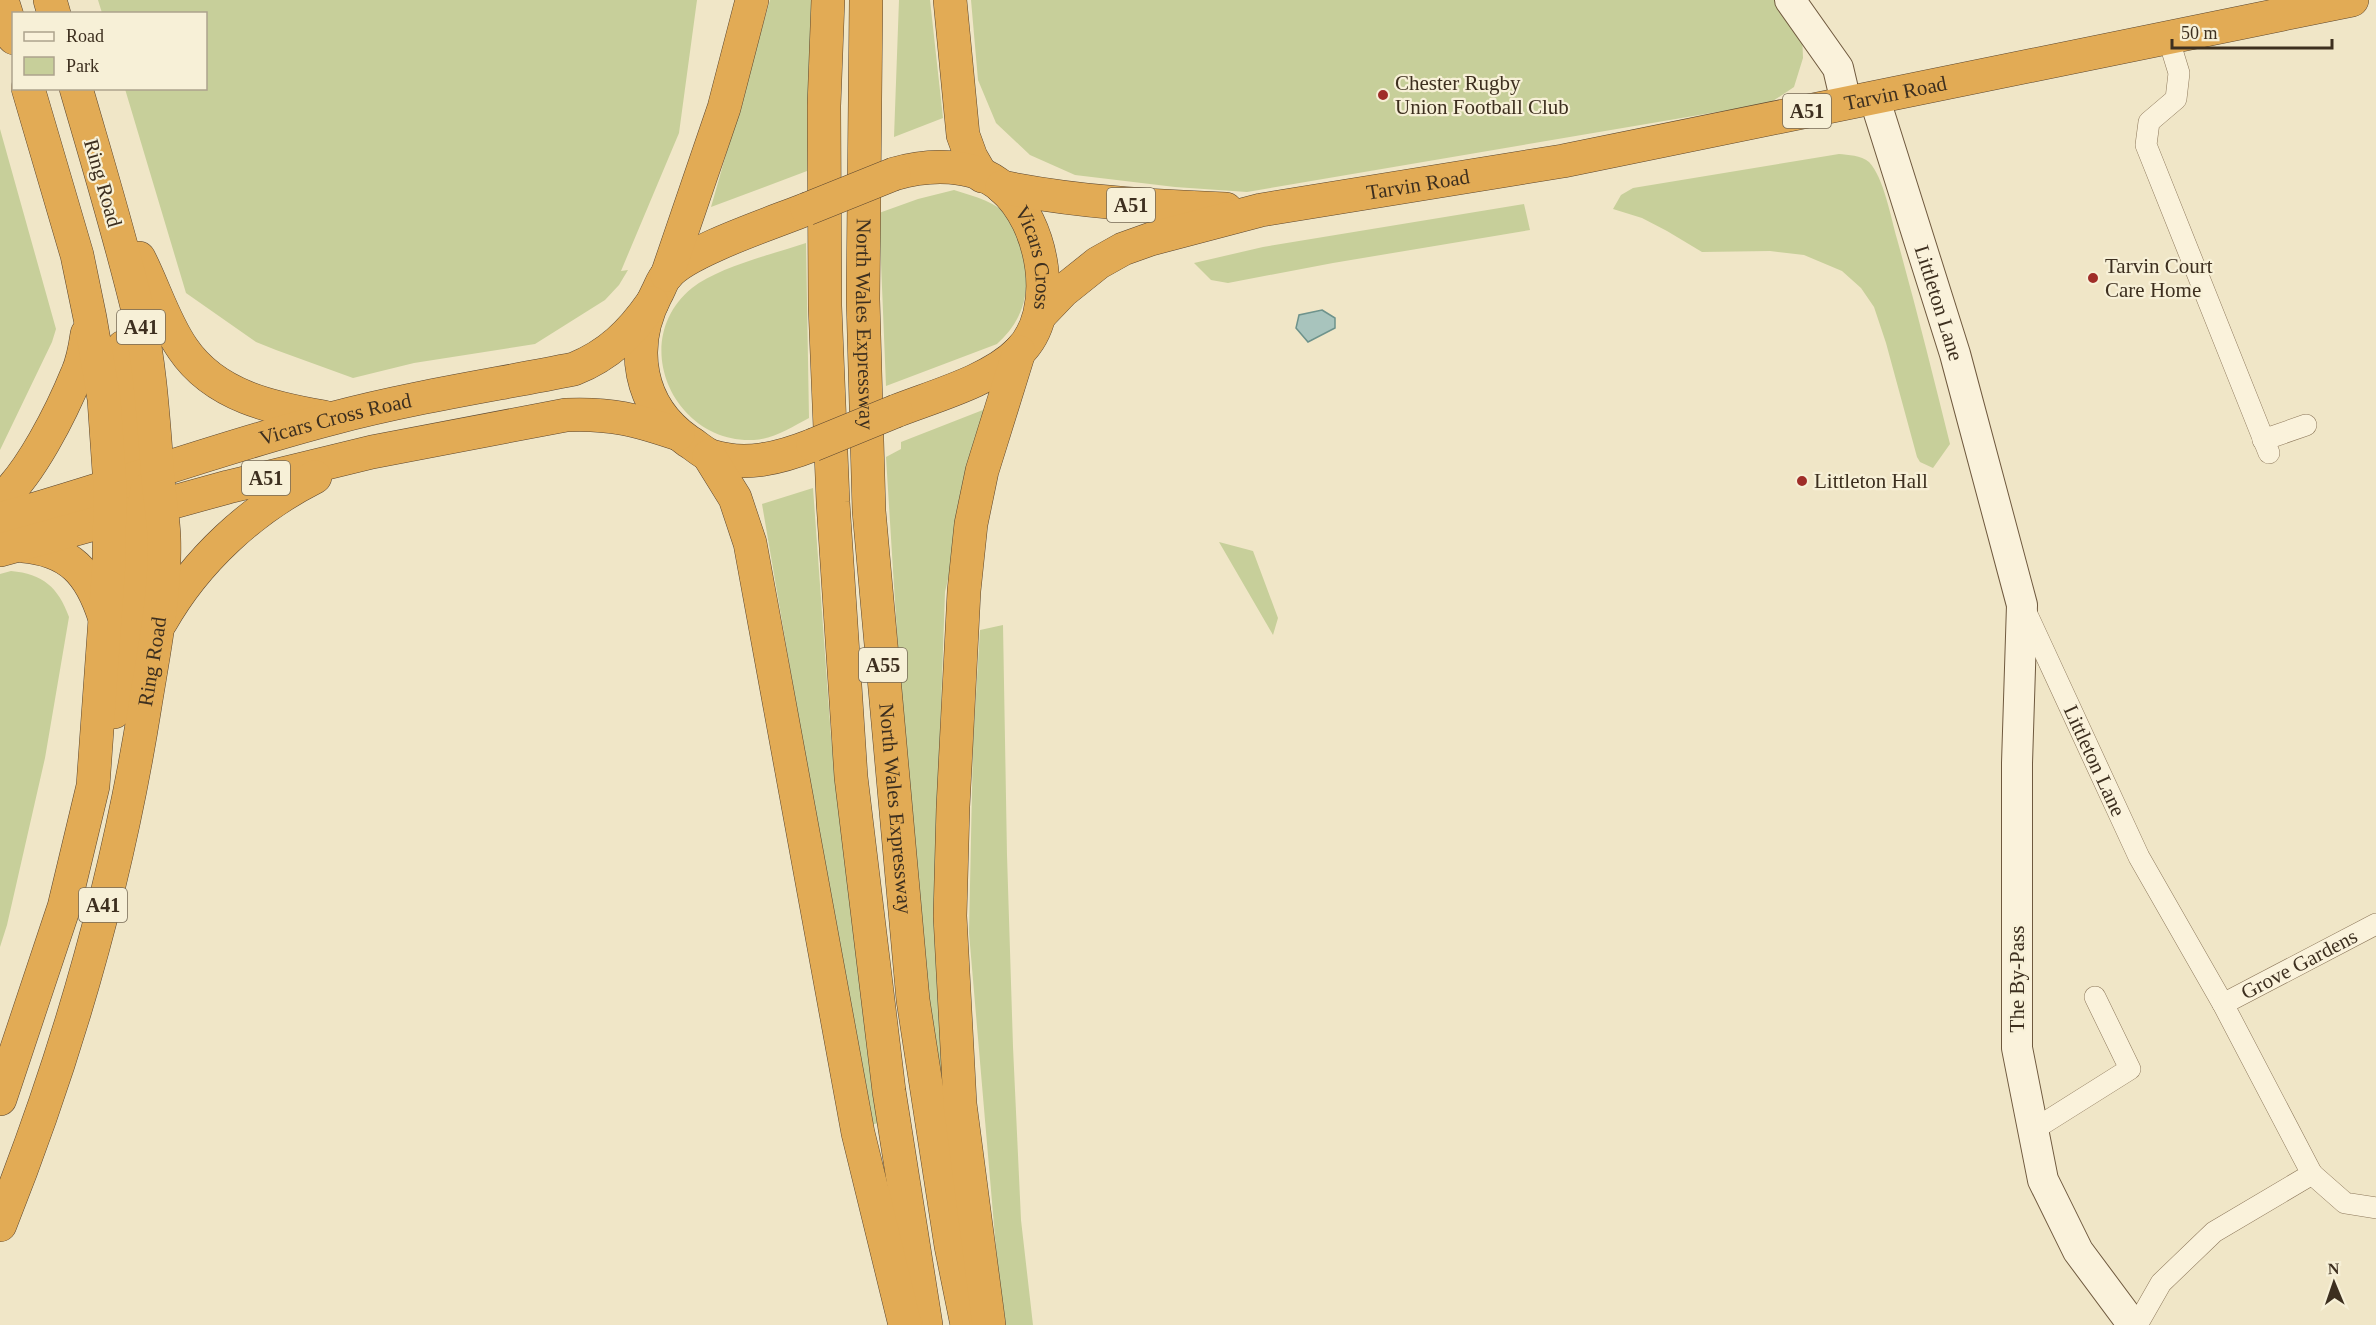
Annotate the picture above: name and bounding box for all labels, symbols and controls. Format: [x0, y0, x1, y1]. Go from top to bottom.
legend [12, 12, 207, 90]
scale bar [2172, 12, 2332, 50]
text: 50 m [2181, 23, 2218, 43]
text: Road [66, 26, 104, 46]
text: Park [66, 56, 99, 76]
place label: Chester Rugby Union Football Club [1395, 71, 1569, 119]
street label: Tarvin Road [1842, 71, 1949, 115]
marker: Chester Rugby Union Football Club [1376, 88, 1390, 102]
road number: A51 [1783, 94, 1831, 128]
street label: Ring Road [79, 136, 127, 230]
street label: Tarvin Road [1365, 164, 1472, 205]
road number: A51 [1107, 188, 1155, 222]
street label: Vicars Cross [1010, 201, 1055, 312]
street label: North Wales Expressway [851, 218, 879, 431]
street label: Littleton Lane [1910, 242, 1968, 363]
place label: Tarvin Court Care Home [2105, 254, 2213, 302]
marker: Tarvin Court Care Home [2086, 271, 2100, 285]
road number: A41 [117, 310, 165, 344]
street label: Vicars Cross Road [256, 388, 414, 450]
road number: A51 [242, 461, 290, 495]
place label: Littleton Hall [1814, 469, 1928, 493]
marker: Littleton Hall [1795, 474, 1809, 488]
street label: Ring Road [133, 615, 171, 708]
road number: A55 [859, 648, 907, 682]
street label: Littleton Lane [2059, 701, 2131, 820]
street label: North Wales Expressway [874, 702, 917, 916]
road number: A41 [79, 888, 127, 922]
street label: Grove Gardens [2237, 924, 2361, 1004]
street label: The By-Pass [2005, 926, 2029, 1032]
north arrow [2304, 1253, 2364, 1313]
text: N [2327, 1260, 2340, 1277]

